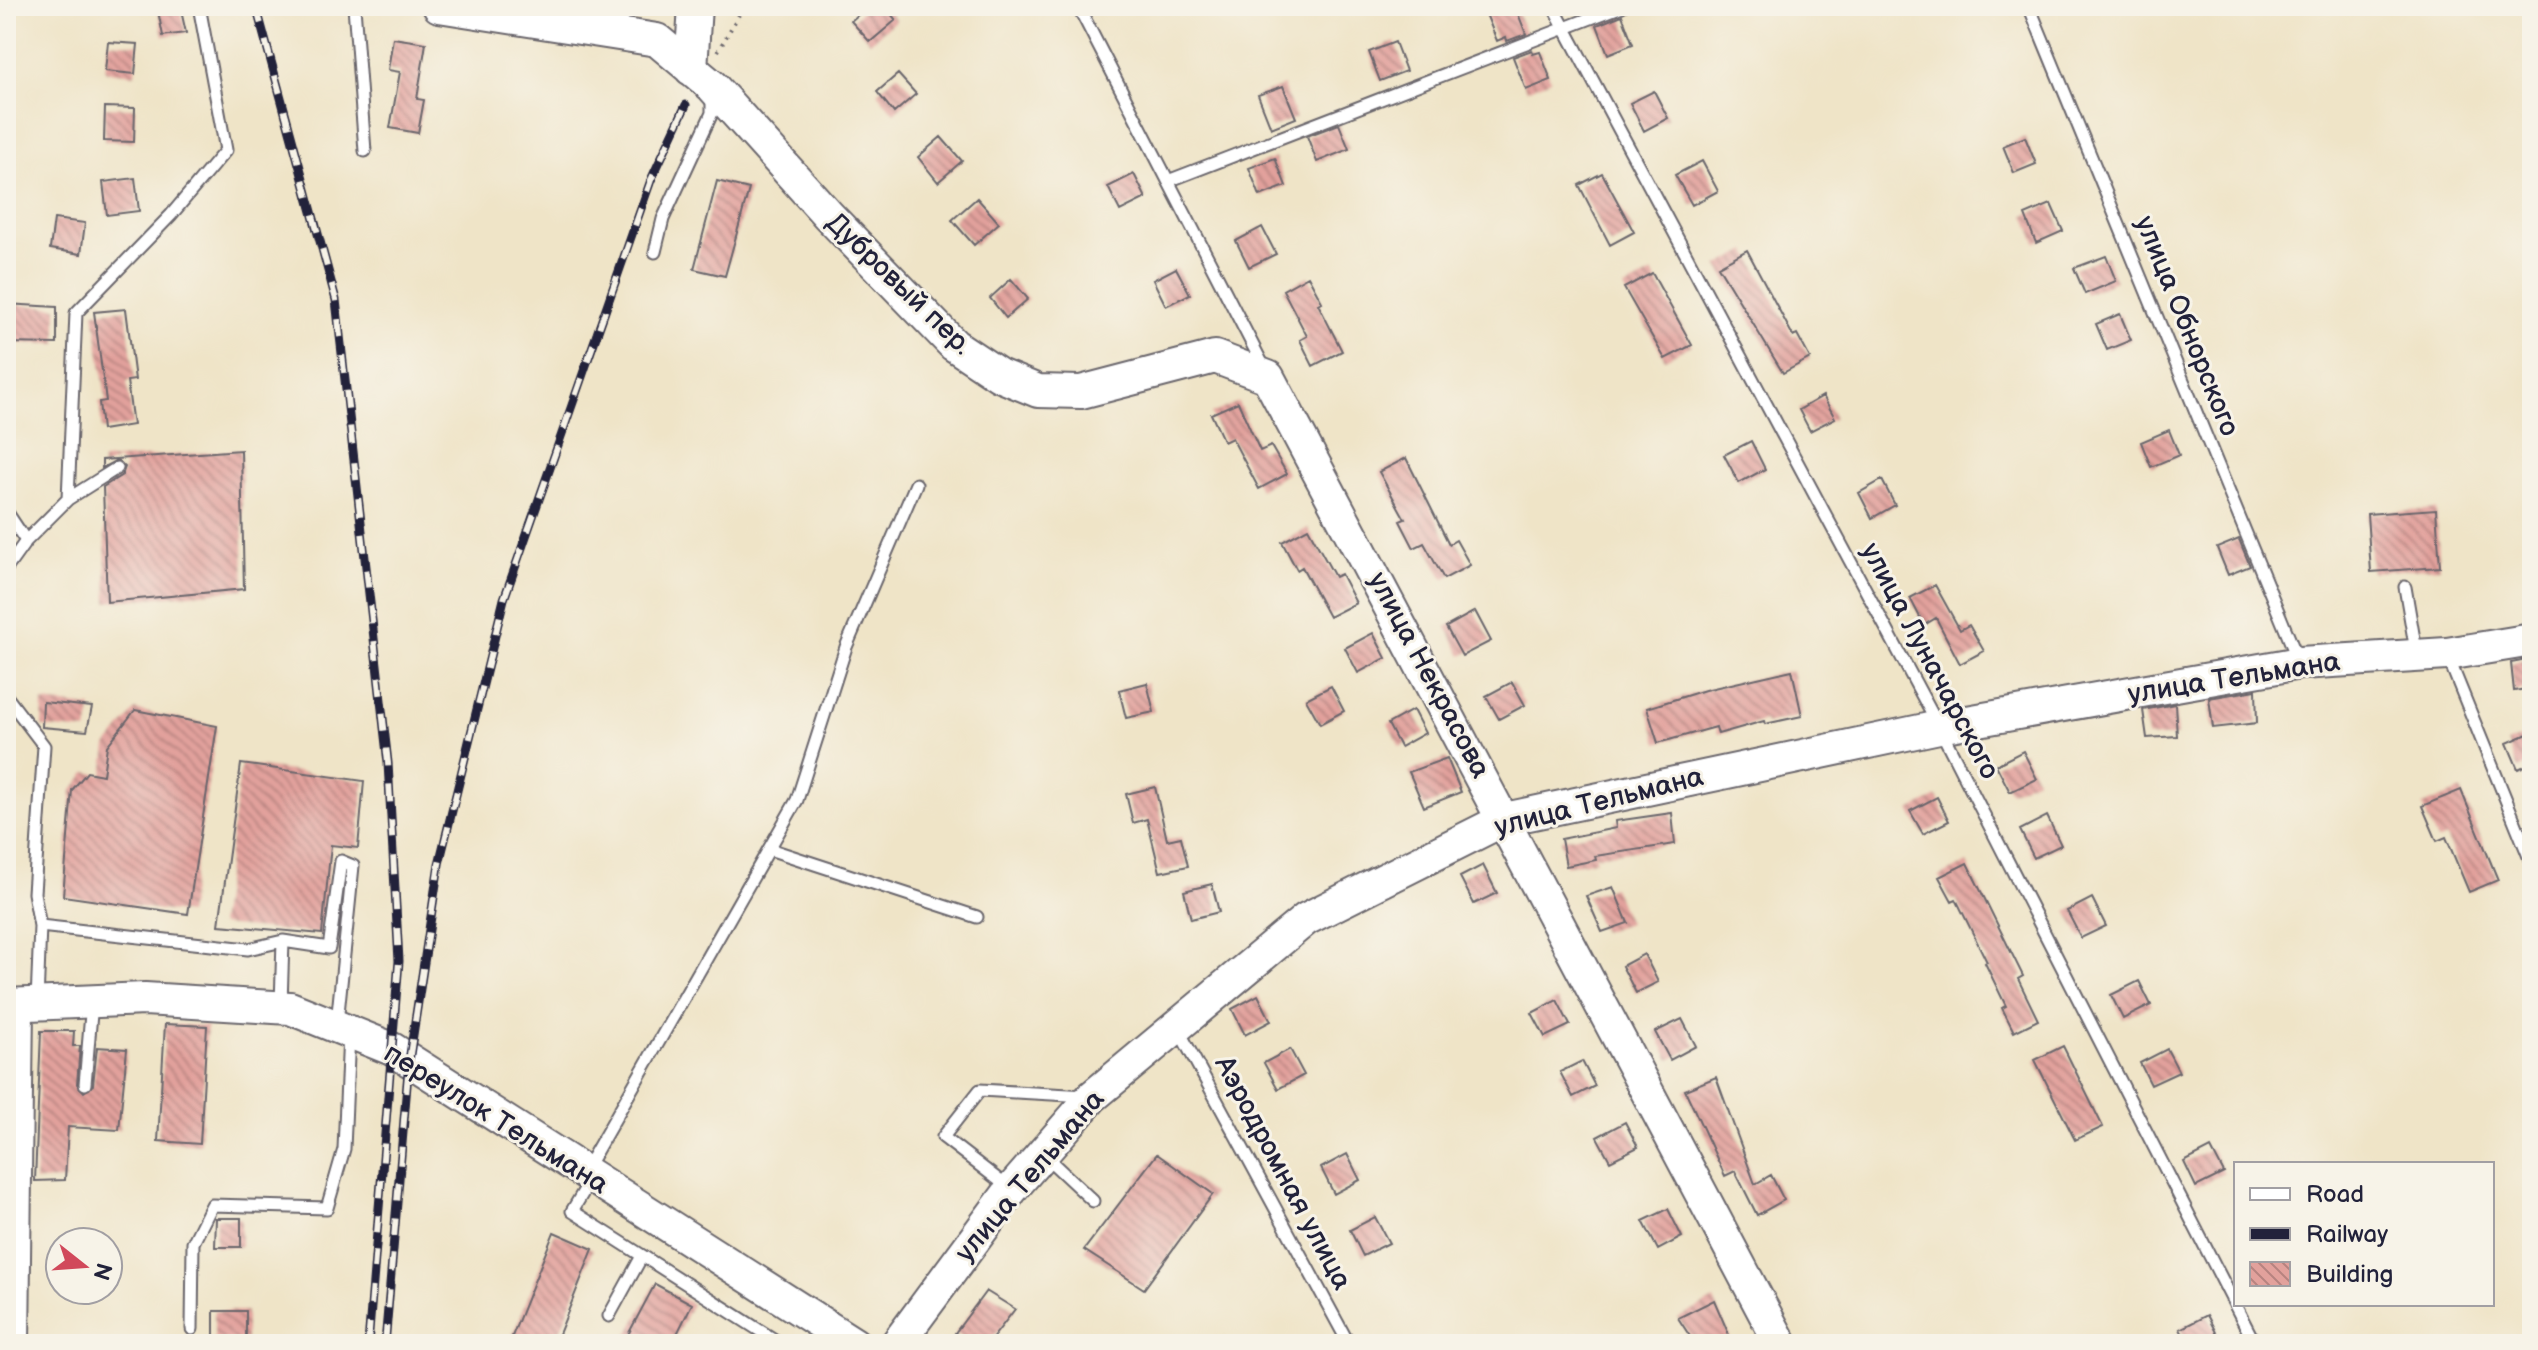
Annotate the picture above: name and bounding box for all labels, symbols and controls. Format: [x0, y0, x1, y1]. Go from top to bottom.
street label: Дубровый пер. [819, 206, 979, 362]
street label: улица Обнорского [2128, 211, 2246, 441]
street label: улица Луначарского [1854, 537, 2006, 785]
street label: улица Некрасова [1361, 567, 1497, 784]
street label: улица Тельмана [2126, 645, 2343, 711]
street label: улица Тельмана [1491, 760, 1707, 844]
street label: переулок Тельмана [378, 1037, 615, 1202]
street label: Аэродромная улица [1207, 1050, 1359, 1296]
street label: улица Тельмана [949, 1083, 1112, 1269]
legend [2234, 1162, 2494, 1306]
text: Road [2306, 1180, 2364, 1209]
text: Railway [2306, 1220, 2388, 1249]
north arrow [44, 1226, 124, 1306]
text: N [86, 1260, 117, 1283]
text: Building [2306, 1260, 2393, 1289]

